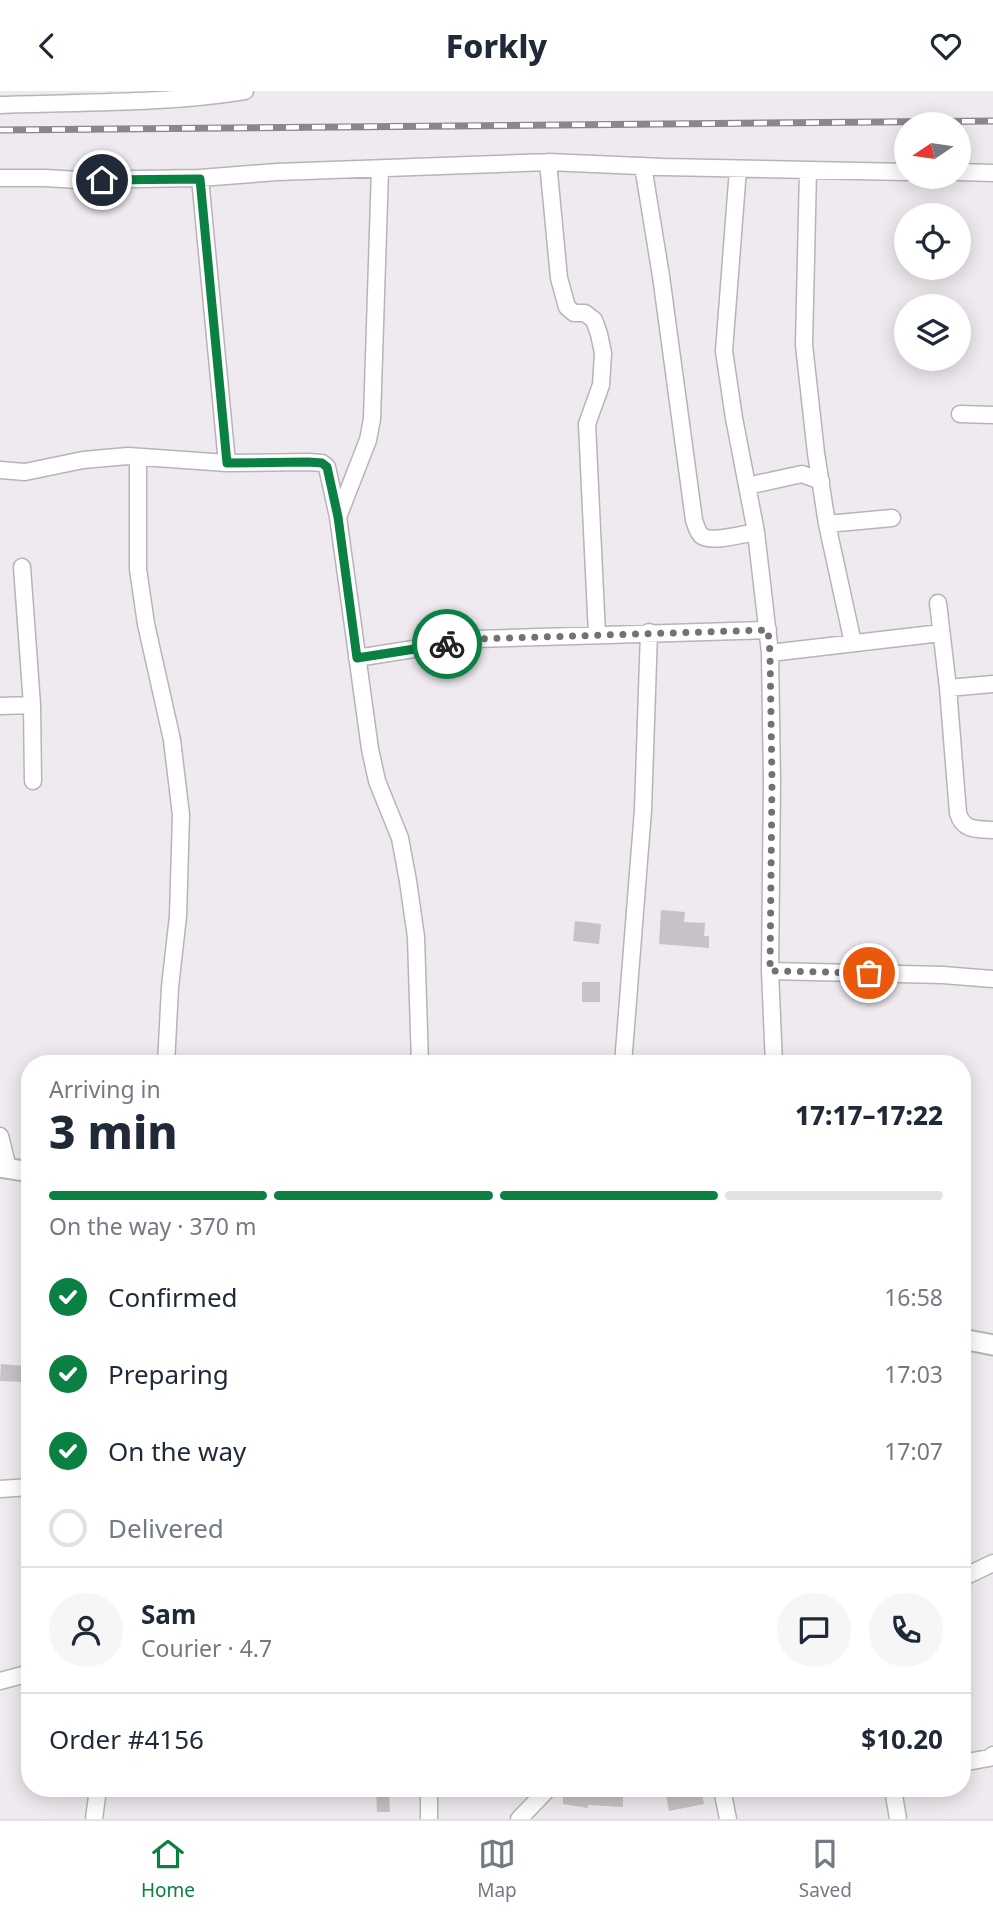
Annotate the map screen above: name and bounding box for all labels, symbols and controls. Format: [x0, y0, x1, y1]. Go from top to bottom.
text: Forkly [446, 24, 547, 67]
icon: back [28, 27, 66, 65]
icon: heart [927, 27, 965, 65]
north arrow [894, 112, 971, 189]
map controls [894, 112, 971, 371]
pin [72, 150, 132, 210]
icon: home [83, 161, 121, 199]
button: locate [894, 203, 971, 280]
button: layers [894, 294, 971, 371]
courier [412, 609, 482, 679]
icon: bike [428, 625, 466, 663]
pin [839, 943, 899, 1003]
icon: bag [850, 954, 888, 992]
text: Arriving in [49, 1073, 161, 1105]
text: 17:17–17:22 [795, 1097, 943, 1133]
text: 3 min [49, 1100, 178, 1162]
text: On the way · 370 m [49, 1210, 256, 1242]
icon: check [49, 1278, 87, 1316]
text: Confirmed [108, 1279, 238, 1315]
text: 16:58 [884, 1281, 943, 1313]
icon: check [49, 1355, 87, 1393]
text: Preparing [108, 1356, 229, 1392]
text: 17:03 [884, 1358, 943, 1390]
icon: check [49, 1432, 87, 1470]
text: On the way [108, 1433, 246, 1469]
text: 17:07 [884, 1435, 943, 1467]
text: Delivered [108, 1510, 224, 1546]
button: person [49, 1593, 123, 1667]
button: chat [777, 1593, 851, 1667]
button: phone [869, 1593, 943, 1667]
text: Sam [141, 1596, 196, 1632]
text: Courier · 4.7 [141, 1632, 272, 1664]
text: Order #4156 [49, 1721, 204, 1757]
text: $10.20 [861, 1721, 943, 1757]
tab: Home [141, 1835, 195, 1903]
tab: Map [477, 1835, 517, 1903]
tab: Saved [799, 1835, 852, 1903]

